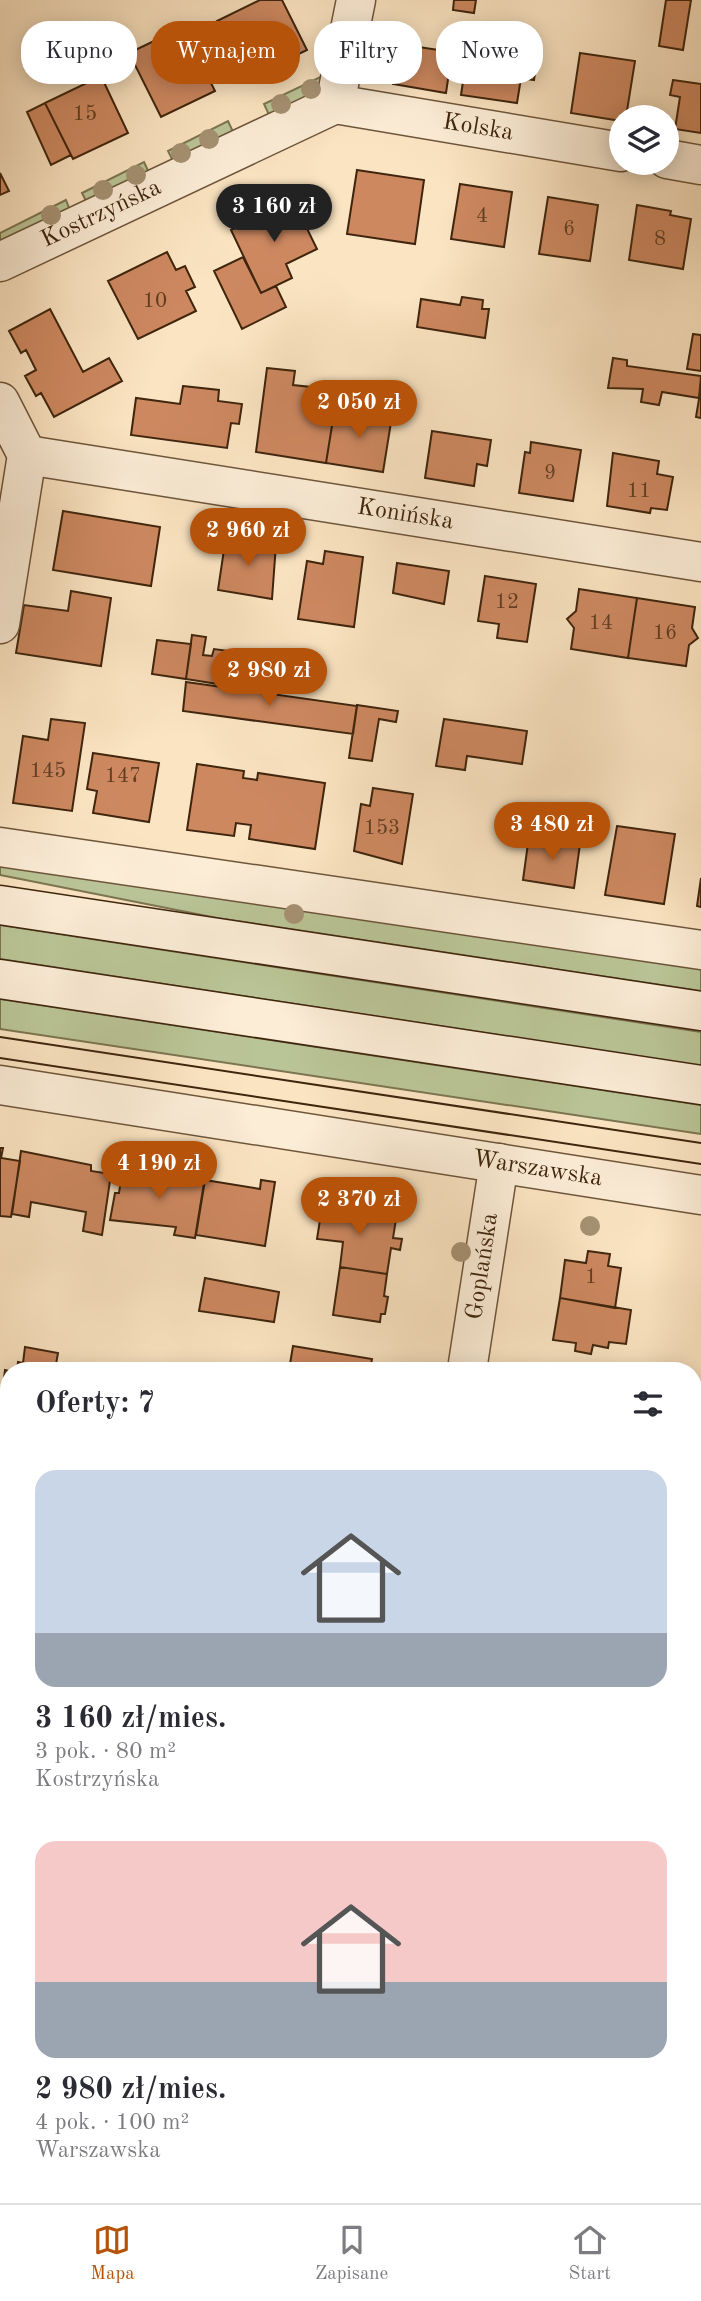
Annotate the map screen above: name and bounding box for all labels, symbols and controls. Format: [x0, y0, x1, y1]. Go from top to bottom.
chip: Kupno [21, 21, 137, 84]
chip: Wynajem [151, 21, 300, 84]
chip: Filtry [314, 21, 422, 84]
chip: Nowe [436, 21, 543, 84]
house number: 15 [73, 104, 97, 125]
map controls [609, 105, 679, 175]
button: layers [609, 105, 679, 175]
street label: Kolska [441, 110, 515, 146]
street label: Kostrzyńska [37, 176, 165, 253]
pin: 3 160 zł [202, 184, 346, 244]
text: 3 160 zł [232, 195, 316, 218]
house number: 4 [476, 206, 488, 227]
house number: 6 [563, 219, 575, 240]
house number: 8 [654, 229, 666, 250]
house number: 10 [143, 291, 167, 312]
pin: 2 050 zł [287, 380, 431, 440]
text: 2 050 zł [317, 391, 401, 414]
house number: 9 [544, 463, 556, 484]
house number: 11 [627, 481, 651, 502]
street label: Konińska [355, 496, 455, 535]
pin: 2 960 zł [176, 508, 320, 568]
text: 2 960 zł [206, 519, 290, 542]
house number: 12 [495, 592, 519, 613]
house number: 14 [589, 613, 613, 634]
house number: 16 [653, 623, 677, 644]
pin: 2 980 zł [197, 648, 341, 708]
text: 2 980 zł [227, 659, 311, 682]
house number: 145 [30, 761, 66, 782]
house number: 147 [105, 766, 141, 787]
pin: 3 480 zł [480, 802, 624, 862]
text: 3 480 zł [510, 813, 594, 836]
house number: 153 [364, 818, 400, 839]
pin: 4 190 zł [87, 1142, 231, 1201]
street label: Warszawska [471, 1147, 604, 1191]
text: 4 190 zł [117, 1152, 201, 1175]
pin: 2 370 zł [287, 1178, 431, 1237]
text: 2 370 zł [317, 1188, 401, 1211]
street label: Goplańska [463, 1211, 503, 1321]
house number: 1 [585, 1267, 597, 1288]
icon: filters [629, 1385, 667, 1423]
text: Oferty: 7 [35, 1389, 155, 1419]
icon: home [288, 1515, 414, 1641]
text: 3 160 zł/mies. [35, 1704, 226, 1734]
text: 3 pok. · 80 m² [35, 1740, 176, 1763]
text: Kostrzyńska [35, 1768, 159, 1791]
icon: home [288, 1886, 414, 2012]
text: 2 980 zł/mies. [35, 2075, 226, 2105]
text: 4 pok. · 100 m² [35, 2111, 189, 2134]
text: Warszawska [35, 2139, 161, 2162]
tab: Mapa [90, 2221, 135, 2286]
tab: Zapisane [315, 2221, 388, 2286]
tab: Start [569, 2221, 611, 2286]

